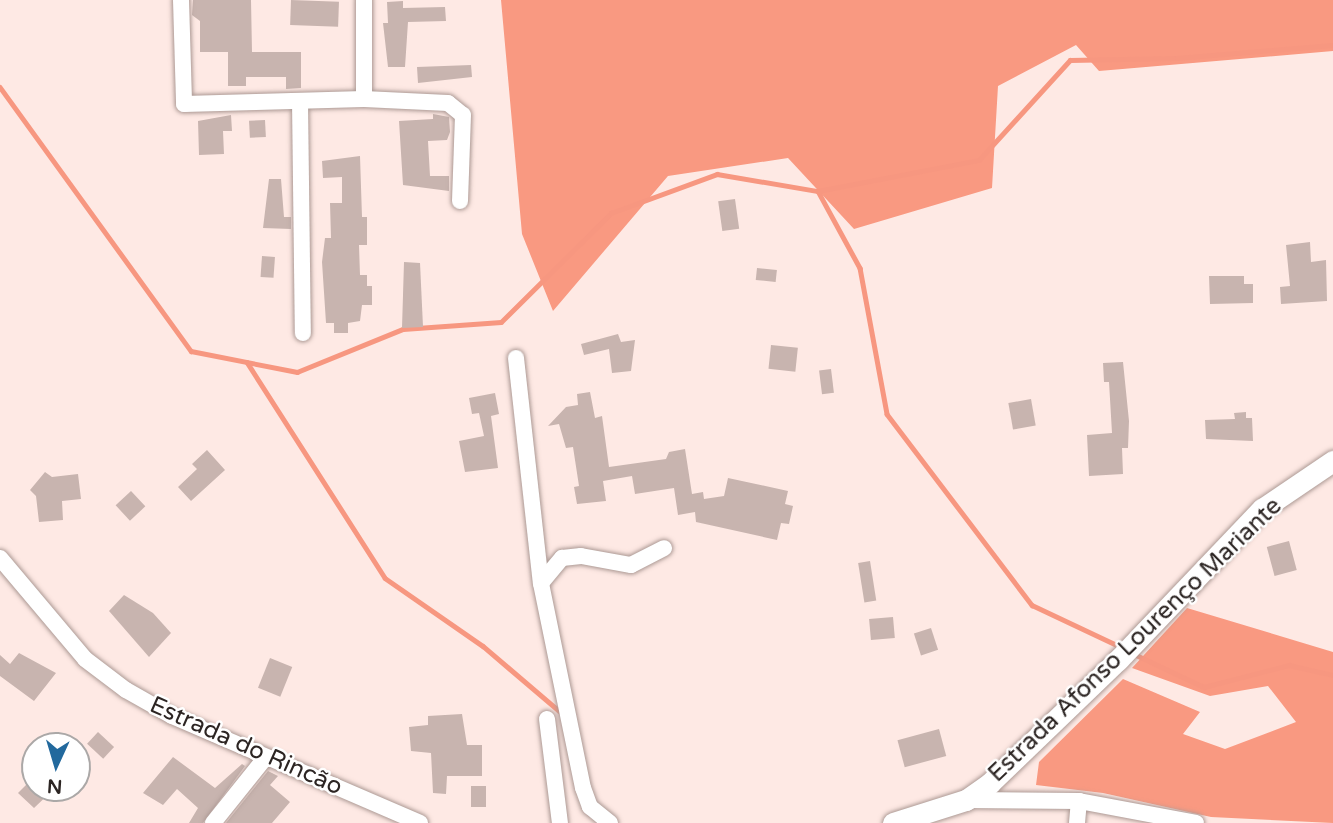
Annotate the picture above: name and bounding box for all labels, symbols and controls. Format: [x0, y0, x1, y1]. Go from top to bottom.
street label: Estrada Afonso Lourenço Mariante [982, 492, 1288, 788]
street label: Estrada do Rincão [145, 691, 347, 801]
north arrow [21, 732, 91, 802]
text: N [46, 774, 63, 797]

